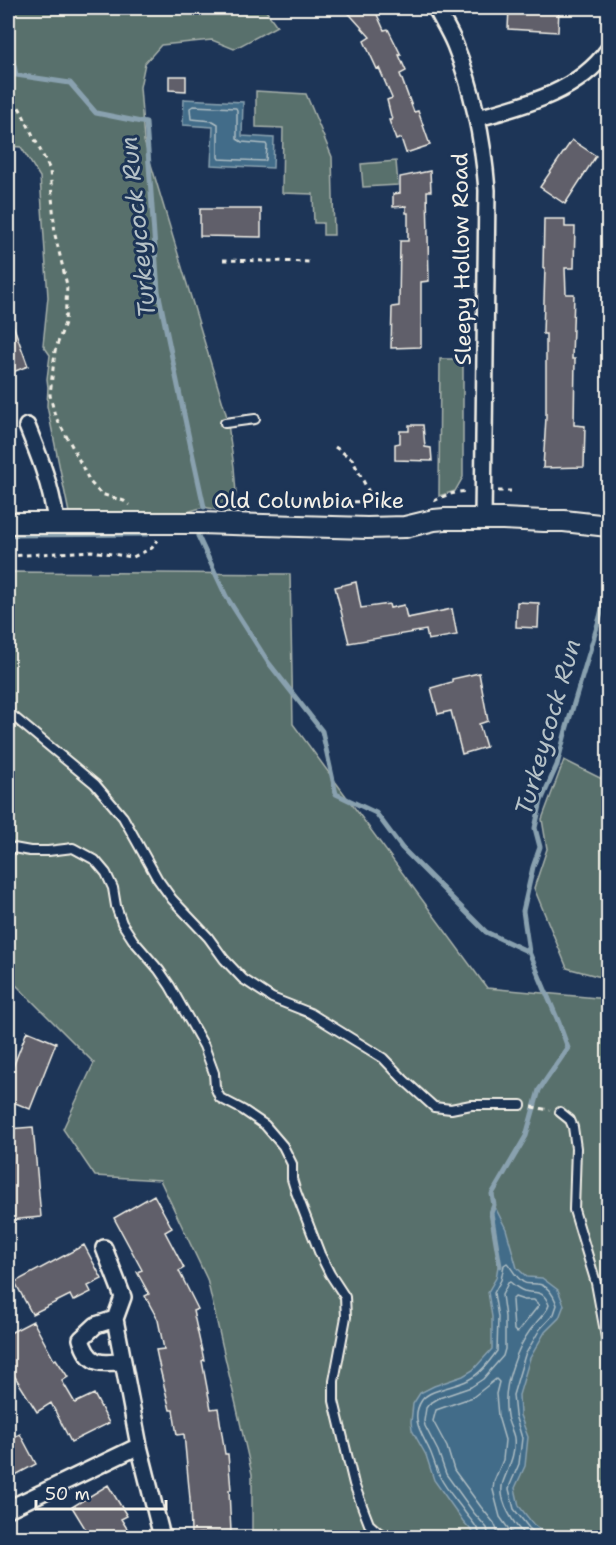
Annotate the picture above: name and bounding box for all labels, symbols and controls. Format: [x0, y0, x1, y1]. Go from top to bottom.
water label: Turkeycock Run [113, 135, 163, 319]
street label: Sleepy Hollow Road [445, 152, 478, 366]
street label: Old Columbia Pike [214, 486, 404, 515]
water label: Turkeycock Run [508, 635, 588, 819]
scale bar [36, 1473, 166, 1511]
text: 50 m [45, 1482, 90, 1506]

